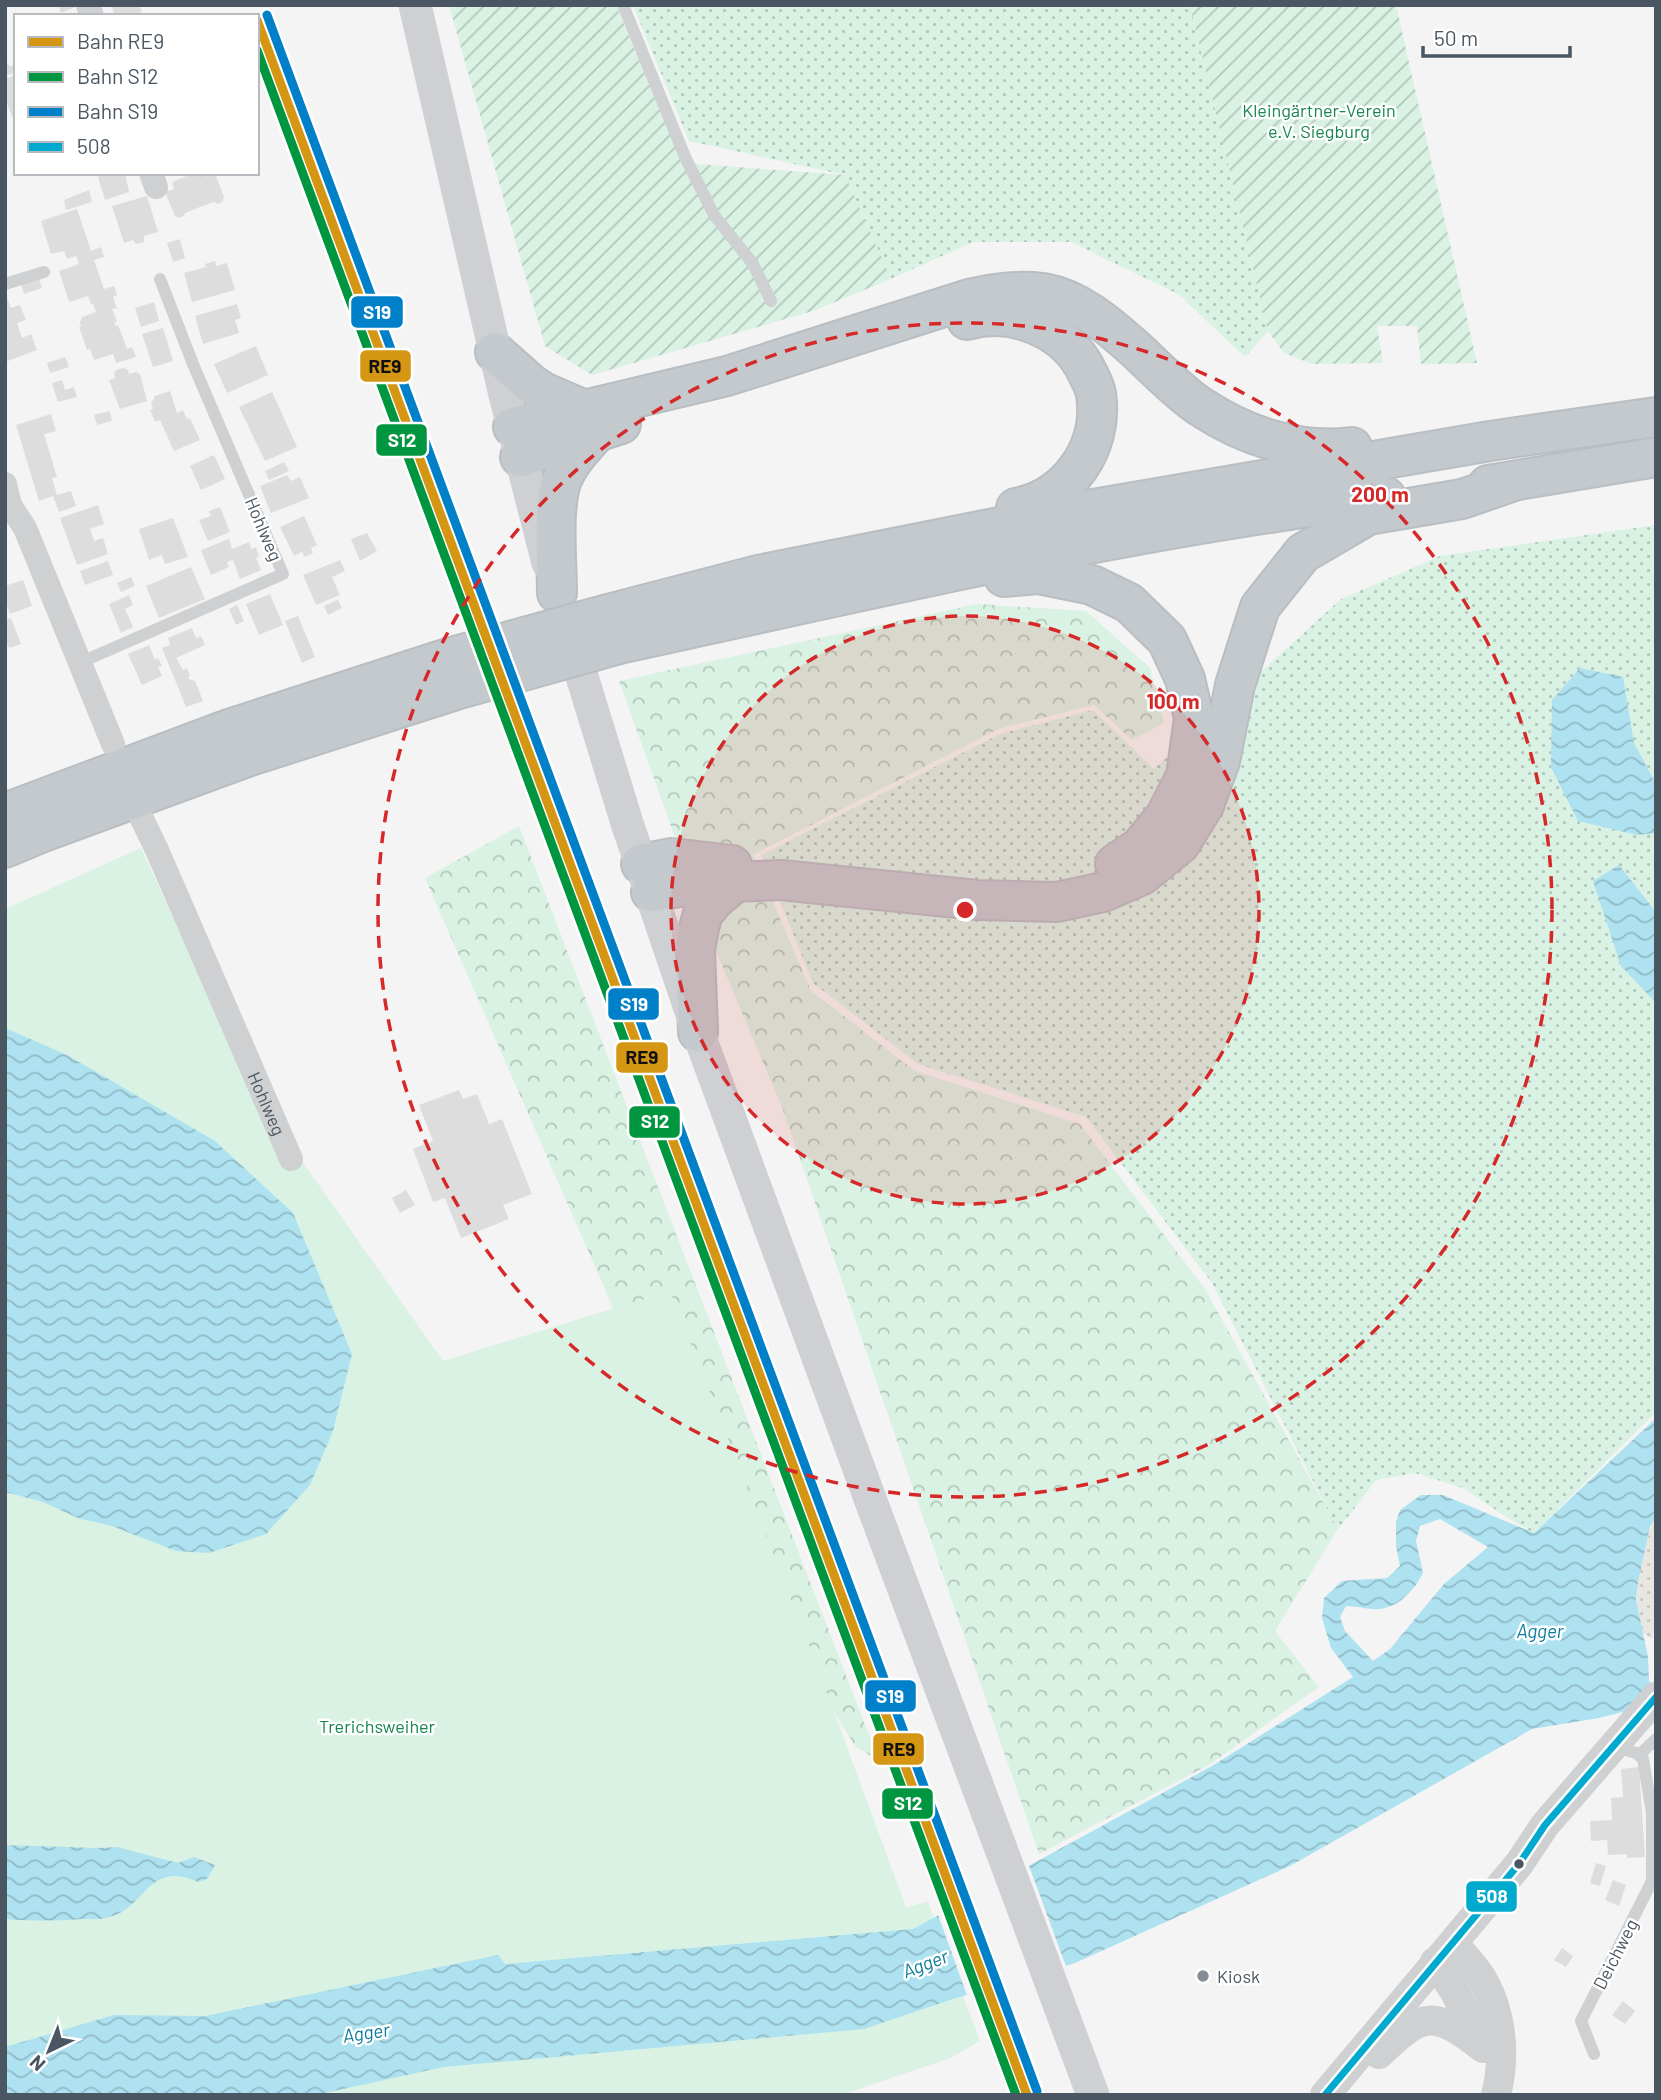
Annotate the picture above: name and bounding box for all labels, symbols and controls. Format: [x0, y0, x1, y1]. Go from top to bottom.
legend [14, 14, 259, 175]
scale bar [1423, 14, 1570, 58]
text: 50 m [1434, 25, 1478, 50]
text: Bahn RE9 [77, 28, 164, 53]
text: Bahn S12 [77, 63, 158, 88]
text: Bahn S19 [77, 98, 158, 123]
park label: Kleingärtner-Verein e.V. Siegburg [1242, 99, 1396, 142]
text: 508 [77, 133, 111, 158]
line badge: S19 [350, 295, 404, 329]
text: S19 [363, 300, 391, 323]
line badge: RE9 [359, 349, 412, 383]
text: RE9 [369, 354, 401, 377]
line badge: S12 [375, 423, 428, 457]
text: S12 [388, 428, 416, 451]
text: 200 m [1351, 481, 1409, 506]
street label: Hohlweg [241, 494, 287, 564]
text: 100 m [1146, 688, 1200, 713]
centre of rings [953, 898, 977, 922]
line badge: S19 [607, 987, 660, 1021]
text: S19 [620, 992, 648, 1015]
line badge: RE9 [615, 1041, 669, 1074]
text: RE9 [626, 1045, 658, 1068]
street label: Hohlweg [243, 1068, 290, 1139]
line badge: S12 [628, 1105, 681, 1139]
text: S12 [641, 1109, 669, 1132]
water label: Agger [1516, 1619, 1565, 1642]
line badge: S19 [864, 1679, 917, 1713]
text: S19 [876, 1684, 904, 1707]
park label: Trerichsweiher [319, 1715, 436, 1737]
line badge: RE9 [872, 1732, 925, 1766]
text: RE9 [883, 1737, 915, 1760]
line badge: S12 [881, 1787, 934, 1820]
text: S12 [894, 1791, 922, 1814]
unlabelled marker [1512, 1857, 1526, 1871]
line badge: 508 [1465, 1880, 1518, 1913]
text: 508 [1476, 1884, 1508, 1907]
street label: Deichweg [1588, 1915, 1642, 1993]
water label: Agger [899, 1943, 952, 1982]
place label: Kiosk [1217, 1965, 1260, 1987]
marker: Kiosk [1195, 1968, 1211, 1984]
north arrow [14, 2016, 84, 2086]
water label: Agger [341, 2017, 392, 2047]
text: N [25, 2051, 50, 2077]

